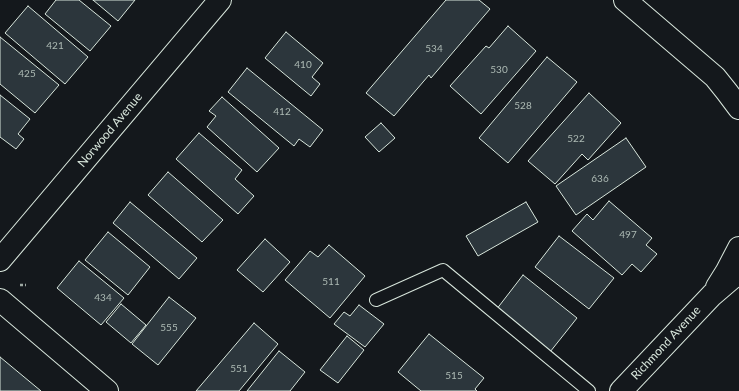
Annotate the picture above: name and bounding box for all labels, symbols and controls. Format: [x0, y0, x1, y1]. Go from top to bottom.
house number: 421 [46, 40, 64, 52]
house number: 534 [425, 43, 443, 55]
house number: 410 [294, 59, 312, 71]
house number: 530 [490, 64, 508, 76]
house number: 425 [18, 68, 36, 80]
street label: Norwood Avenue [75, 90, 145, 170]
house number: 528 [514, 100, 532, 112]
house number: 412 [273, 106, 291, 118]
house number: 522 [567, 133, 585, 145]
house number: 636 [591, 173, 609, 185]
house number: 497 [619, 229, 637, 241]
house number: 511 [322, 276, 340, 288]
house number: 434 [94, 292, 112, 304]
street label: Richmond Avenue [628, 303, 704, 383]
house number: 555 [160, 322, 178, 334]
house number: 551 [230, 363, 248, 375]
house number: 515 [445, 370, 463, 382]

